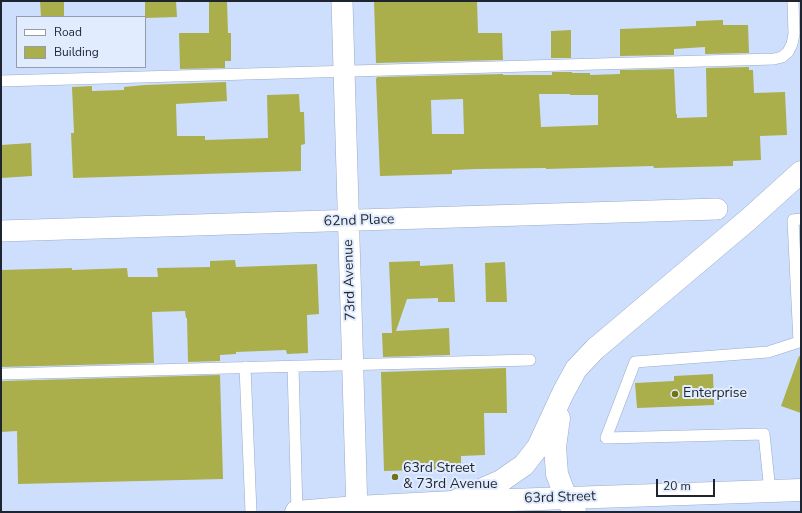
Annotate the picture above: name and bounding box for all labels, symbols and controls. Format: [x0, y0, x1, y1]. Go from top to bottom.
legend [16, 16, 146, 68]
text: Road [54, 24, 82, 40]
text: Building [54, 44, 99, 60]
street label: 62nd Place [323, 211, 395, 231]
street label: 73rd Avenue [340, 239, 360, 321]
place label: Enterprise [683, 386, 747, 402]
marker: Enterprise [670, 389, 680, 399]
place label: 63rd Street & 73rd Avenue [403, 461, 497, 494]
scale bar [658, 471, 717, 497]
marker: 63rd Street & 73rd Avenue [390, 472, 400, 482]
text: 20 m [663, 478, 691, 494]
street label: 63rd Street [524, 488, 596, 508]

